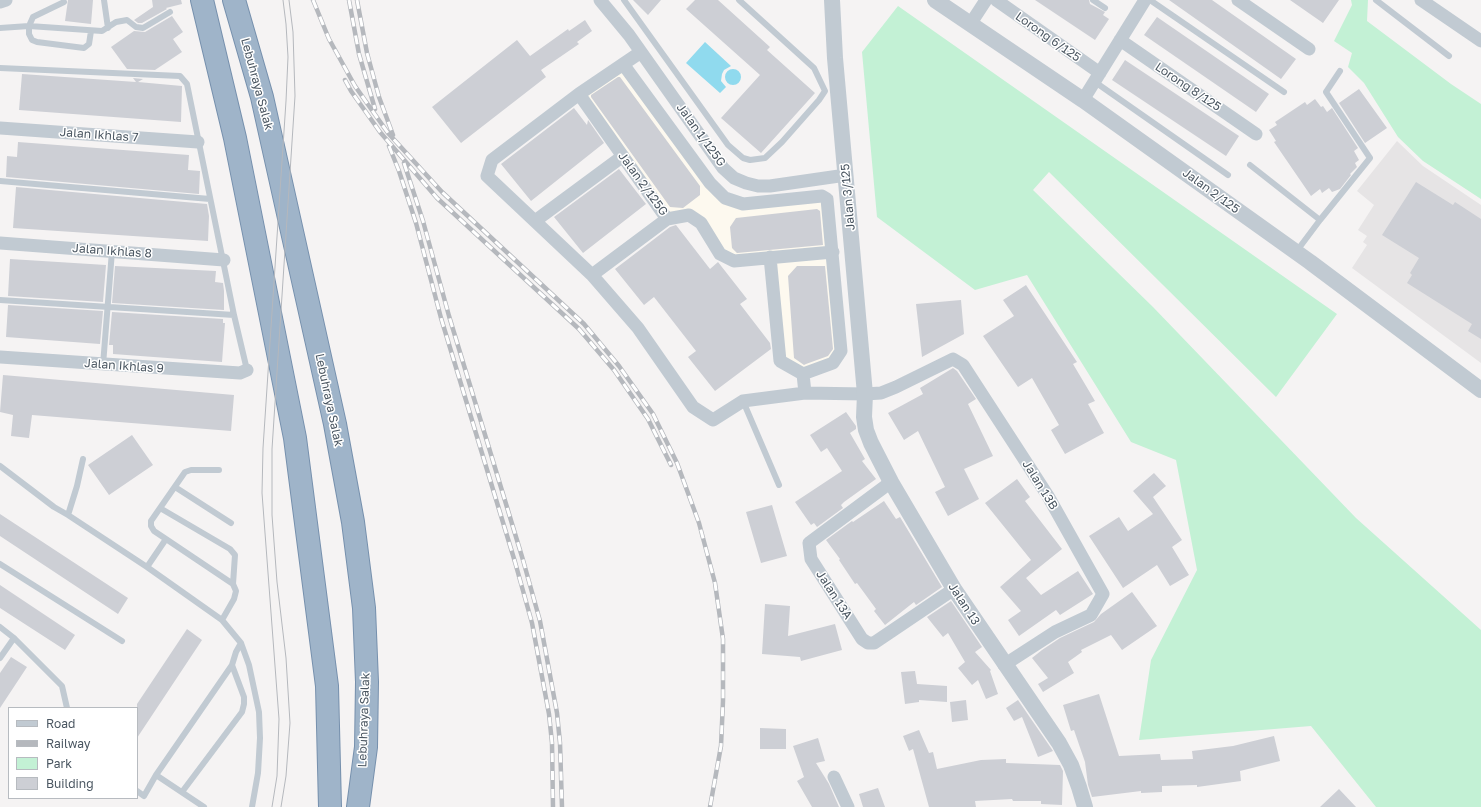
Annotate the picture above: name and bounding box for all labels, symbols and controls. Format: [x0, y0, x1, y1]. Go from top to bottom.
street label: Lorong 6/125 [1013, 9, 1083, 65]
street label: Lebuhraya Salak [238, 36, 276, 132]
street label: Lorong 8/125 [1152, 60, 1224, 114]
street label: Jalan 1/125G [673, 101, 729, 169]
street label: Jalan Ikhlas 7 [59, 125, 139, 145]
street label: Jalan 2/125G [615, 149, 671, 219]
street label: Jalan 3/125 [838, 163, 858, 231]
street label: Jalan 2/125 [1180, 166, 1242, 216]
street label: Jalan Ikhlas 8 [72, 241, 152, 261]
street label: Lebuhraya Salak [312, 352, 346, 448]
street label: Jalan Ikhlas 9 [84, 356, 164, 376]
street label: Jalan 13B [1019, 458, 1061, 512]
street label: Jalan 13A [813, 568, 855, 622]
street label: Jalan 13 [945, 580, 983, 628]
street label: Lebuhraya Salak [355, 672, 373, 768]
legend [8, 707, 138, 799]
text: Road [46, 716, 75, 731]
text: Railway [46, 736, 91, 751]
text: Park [46, 756, 72, 771]
text: Building [46, 776, 94, 791]

